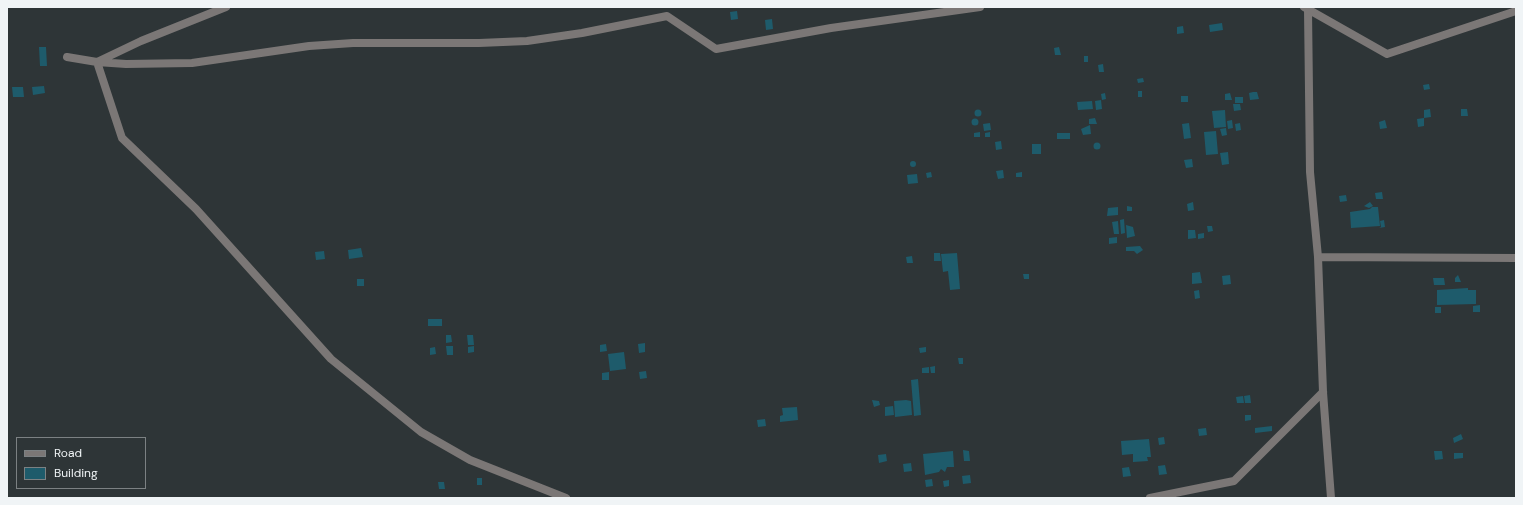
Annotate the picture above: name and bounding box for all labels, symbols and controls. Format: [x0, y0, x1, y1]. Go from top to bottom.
legend [16, 437, 146, 489]
text: Road [54, 445, 82, 461]
text: Building [54, 465, 98, 481]

